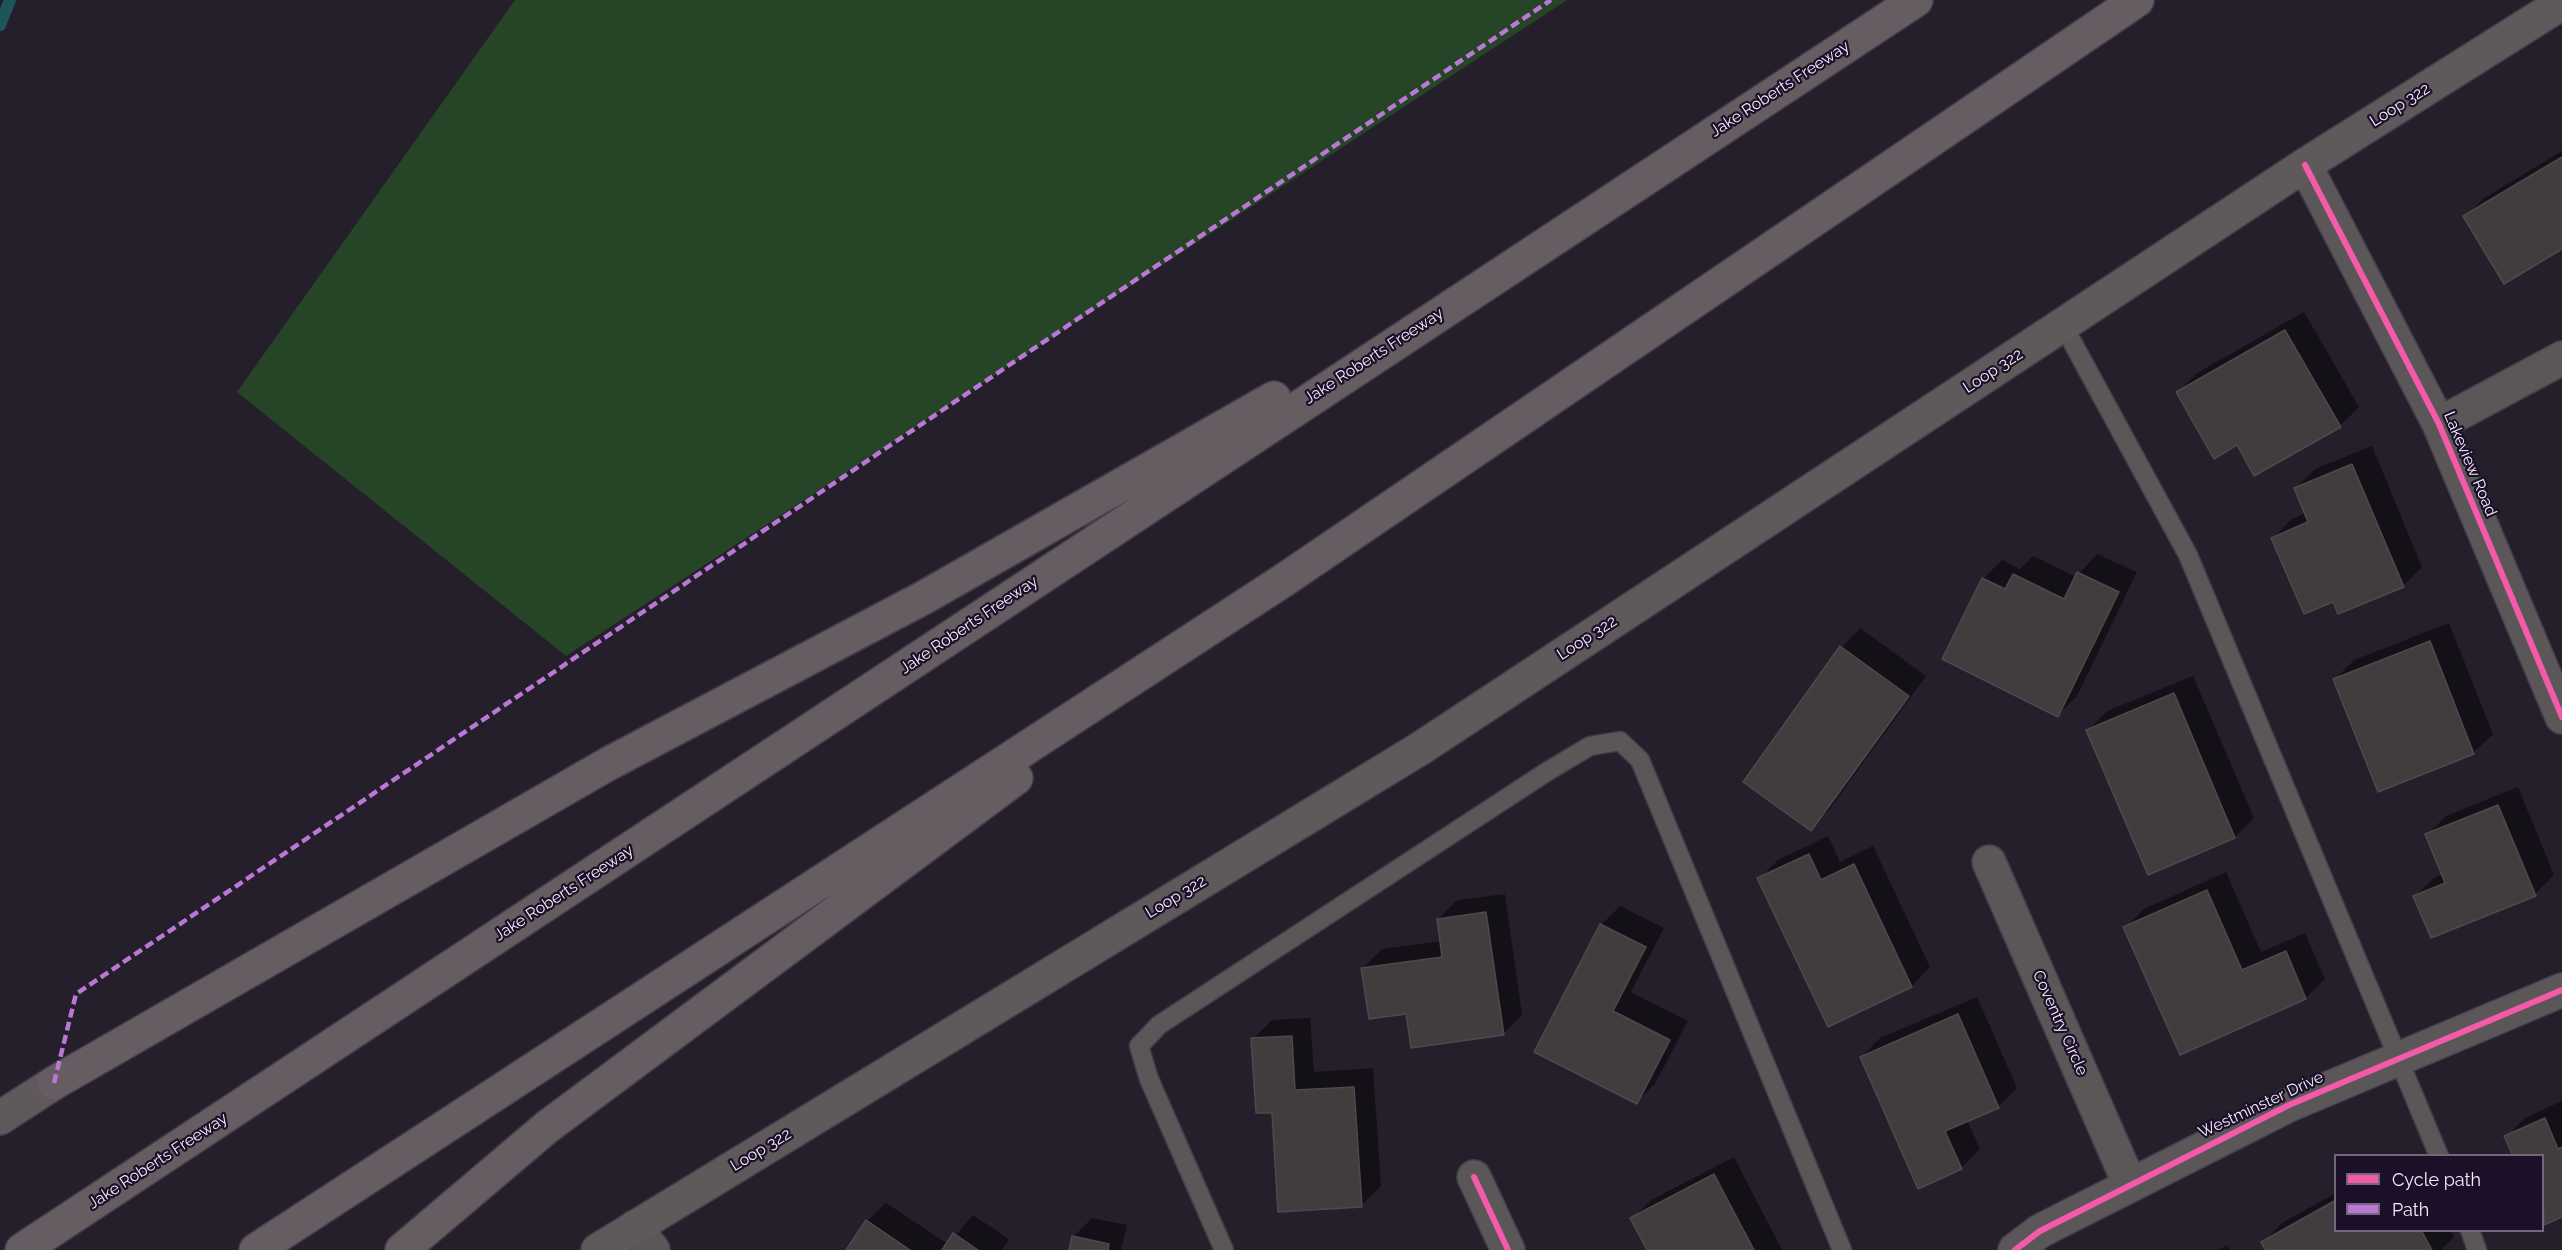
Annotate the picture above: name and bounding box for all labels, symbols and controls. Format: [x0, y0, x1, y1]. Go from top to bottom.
street label: Jake Roberts Freeway [1707, 37, 1853, 141]
street label: Loop 322 [2366, 79, 2434, 131]
street label: Jake Roberts Freeway [1301, 304, 1447, 408]
street label: Loop 322 [1960, 345, 2026, 397]
street label: Lakeview Road [2439, 409, 2501, 519]
street label: Jake Roberts Freeway [896, 572, 1042, 678]
street label: Loop 322 [1554, 612, 1620, 664]
street label: Jake Roberts Freeway [491, 841, 637, 945]
street label: Loop 322 [1142, 871, 1210, 923]
street label: Coventry Circle [2028, 967, 2092, 1079]
street label: Westminster Drive [2195, 1068, 2327, 1142]
street label: Jake Roberts Freeway [85, 1109, 231, 1213]
street label: Loop 322 [727, 1124, 795, 1176]
legend [2334, 1154, 2544, 1232]
text: Cycle path [2392, 1169, 2481, 1190]
text: Path [2392, 1199, 2429, 1220]

